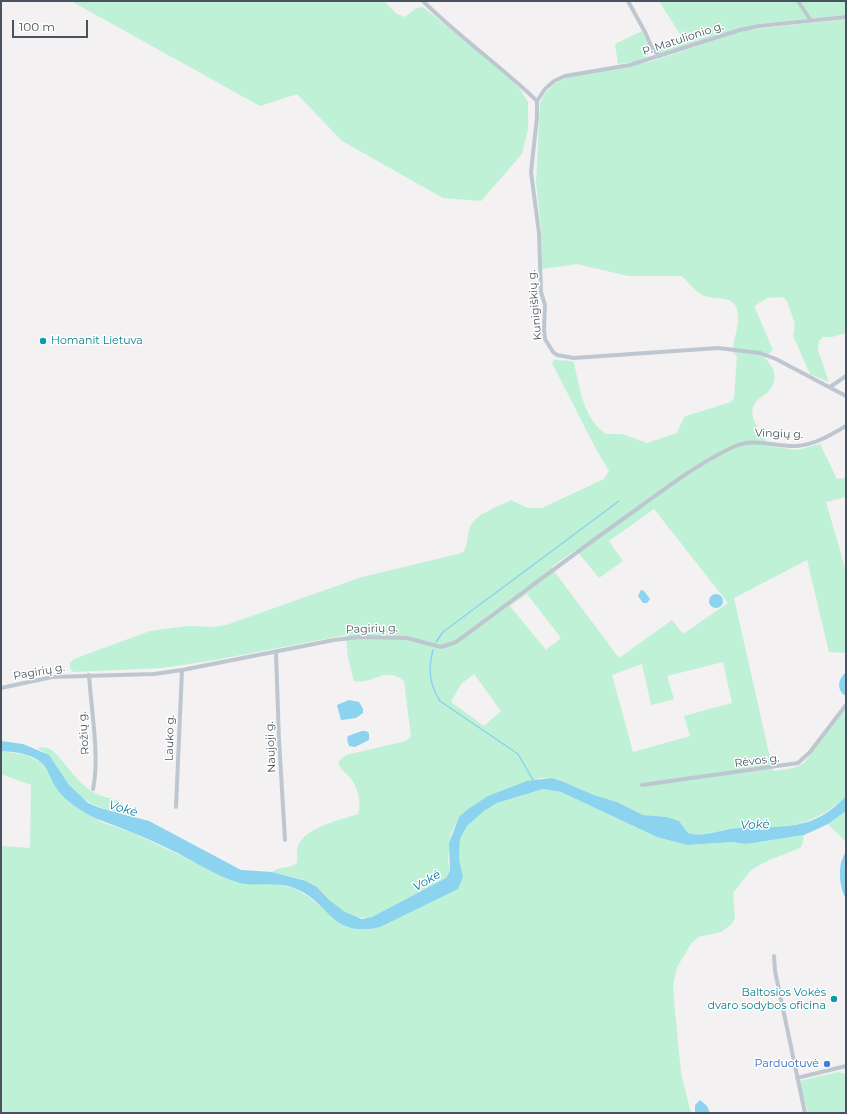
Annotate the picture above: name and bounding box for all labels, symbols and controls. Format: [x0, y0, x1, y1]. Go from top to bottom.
scale bar [14, 12, 90, 38]
text: 100 m [19, 19, 55, 34]
street label: P. Matulionio g. [641, 20, 725, 58]
street label: Kunigiškių g. [525, 269, 545, 341]
place label: Homanit Lietuva [51, 334, 143, 348]
marker: Homanit Lietuva [38, 336, 48, 346]
street label: Vingių g. [755, 427, 803, 441]
street label: Pagirių g. [346, 621, 398, 637]
street label: Pagirių g. [12, 661, 66, 683]
street label: Rožių g. [76, 711, 92, 755]
street label: Lauko g. [163, 715, 177, 761]
street label: Naujoji g. [263, 721, 279, 773]
street label: Rėvos g. [734, 752, 780, 770]
water label: Vokė [107, 798, 139, 820]
water label: Vokė [740, 817, 770, 833]
water label: Vokė [411, 867, 443, 895]
place label: Baltosios Vokės dvaro sodybos oficina [707, 986, 826, 1012]
marker: Baltosios Vokės dvaro sodybos oficina [829, 994, 839, 1004]
place label: Parduotuvė [754, 1057, 819, 1071]
marker: Parduotuvė [822, 1059, 832, 1069]

